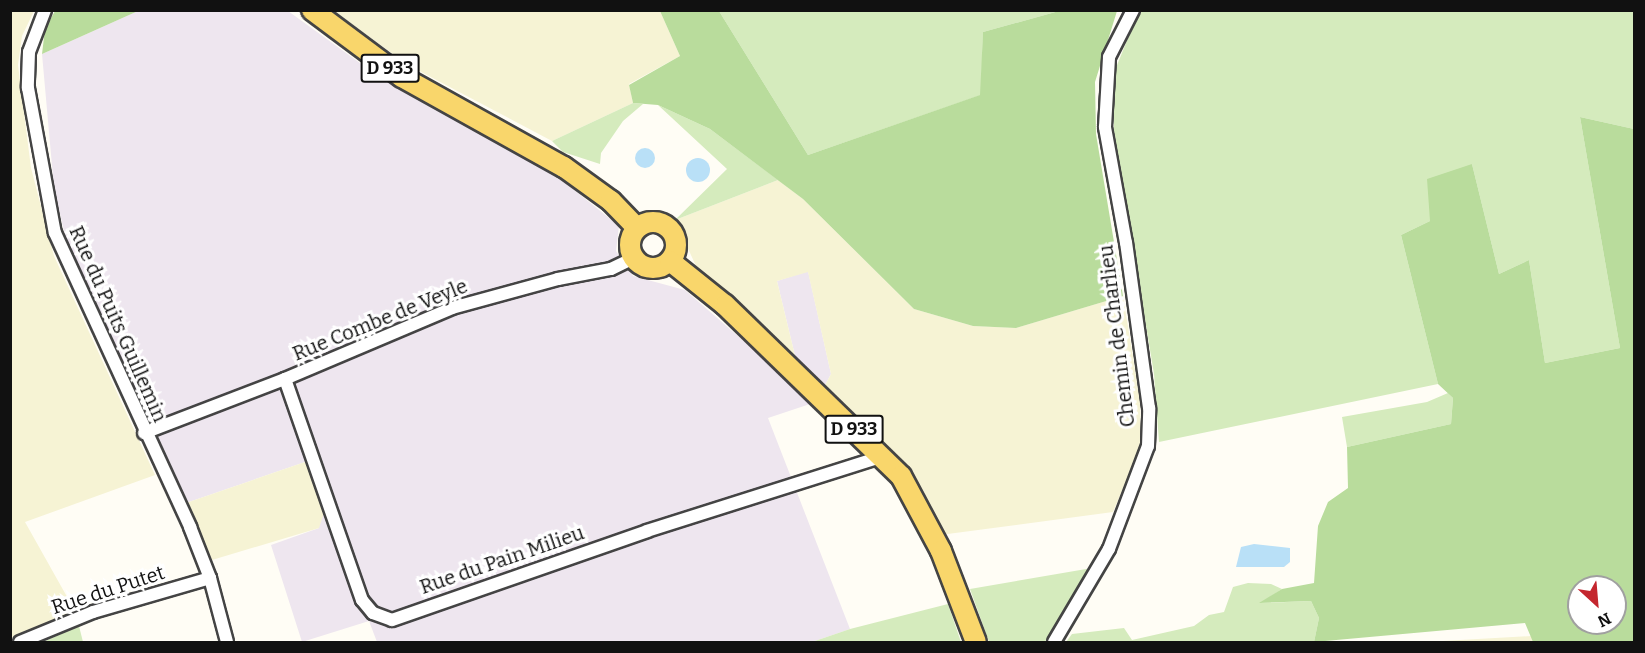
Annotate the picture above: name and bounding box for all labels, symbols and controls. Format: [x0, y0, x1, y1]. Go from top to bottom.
road number: D 933 [360, 53, 420, 83]
street label: Rue du Puits Guillemin [64, 222, 172, 426]
street label: Chemin de Charlieu [1094, 244, 1140, 428]
street label: Rue Combe de Veyle [289, 274, 471, 366]
road number: D 933 [824, 414, 884, 444]
street label: Rue du Pain Milieu [417, 521, 587, 599]
street label: Rue du Putet [48, 560, 168, 620]
north arrow [1567, 575, 1627, 635]
text: N [1595, 609, 1614, 631]

